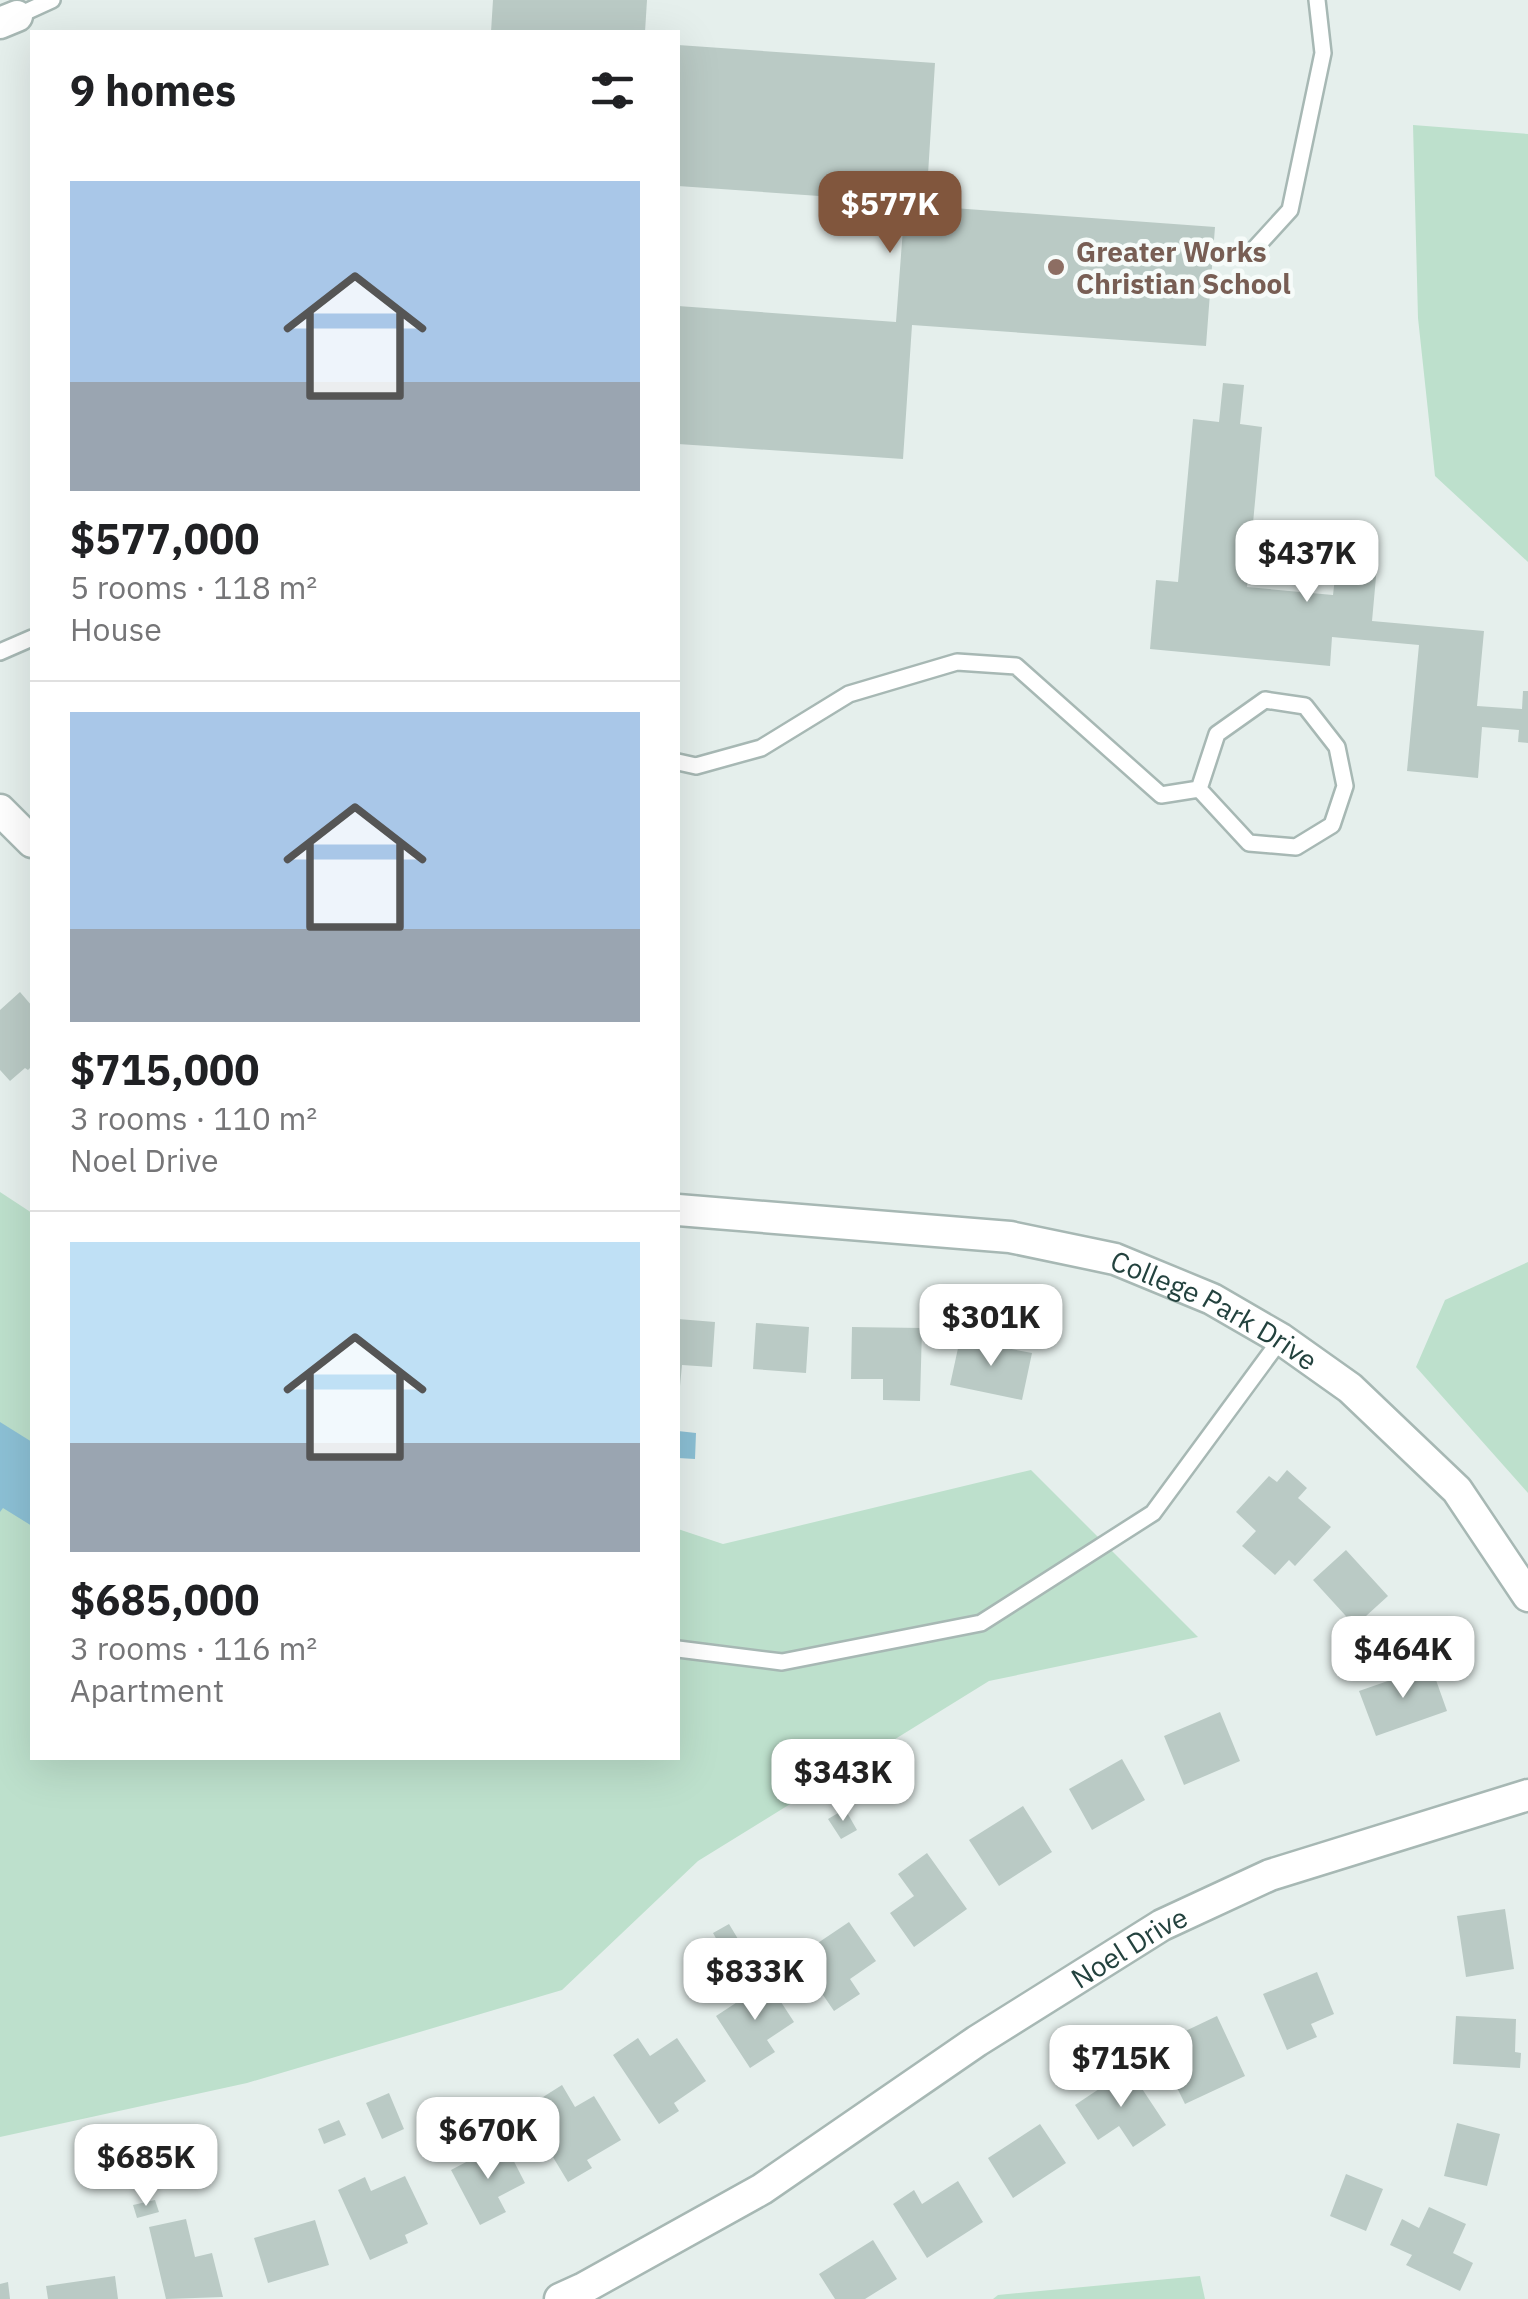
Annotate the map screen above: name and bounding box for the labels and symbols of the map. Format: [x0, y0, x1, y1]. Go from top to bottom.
pin: $577K [820, 171, 960, 256]
place label: Greater Works Christian School [1076, 233, 1291, 302]
marker: Greater Works Christian School [1045, 256, 1067, 278]
pin: $437K [1237, 520, 1377, 605]
street label: College Park Drive [1106, 1241, 1325, 1378]
pin: $301K [921, 1284, 1061, 1369]
pin: $464K [1333, 1616, 1473, 1701]
pin: $343K [773, 1739, 913, 1824]
street label: Noel Drive [1064, 1897, 1193, 1996]
pin: $833K [685, 1938, 825, 2023]
pin: $715K [1051, 2025, 1191, 2110]
pin: $670K [418, 2097, 558, 2182]
pin: $685K [76, 2124, 216, 2209]

